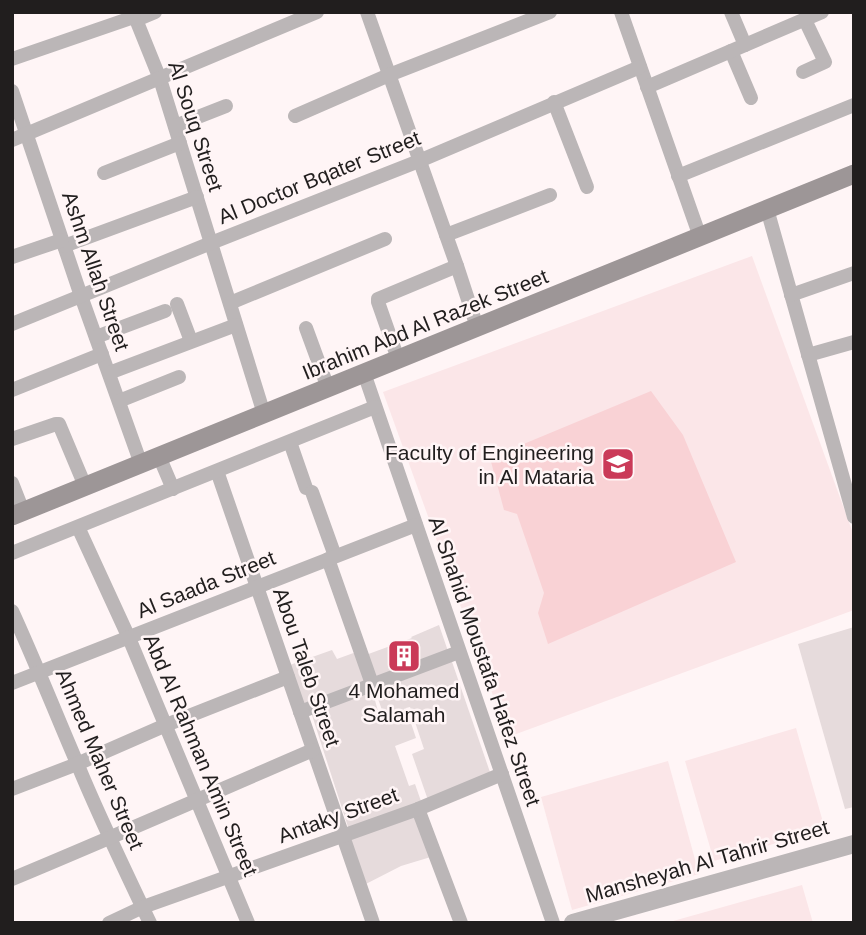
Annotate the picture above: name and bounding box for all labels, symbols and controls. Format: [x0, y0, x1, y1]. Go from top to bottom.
street label: Al Souq Street [164, 58, 228, 194]
street label: Al Doctor Bqater Street [215, 126, 424, 228]
street label: Ashm Allah Street [58, 188, 134, 354]
street label: Ibrahim Abd Al Razek Street [299, 264, 551, 384]
place label: Faculty of Engineering in Al Mataria [385, 441, 594, 488]
school or university icon: Faculty of Engineering in Al Mataria [599, 445, 637, 483]
street label: Al Shahid Moustafa Hafez Street [425, 513, 546, 809]
street label: Al Saada Street [134, 546, 279, 622]
street label: Abou Taleb Street [269, 585, 345, 750]
street label: Abd Al Rahman Amin Street [140, 631, 263, 879]
building icon: 4 Mohamed Salamah [385, 637, 423, 675]
street label: Ahmed Maher Street [52, 665, 149, 853]
place label: 4 Mohamed Salamah [349, 679, 459, 726]
street label: Antaky Street [275, 783, 401, 847]
street label: Mansheyah Al Tahrir Street [583, 815, 831, 907]

